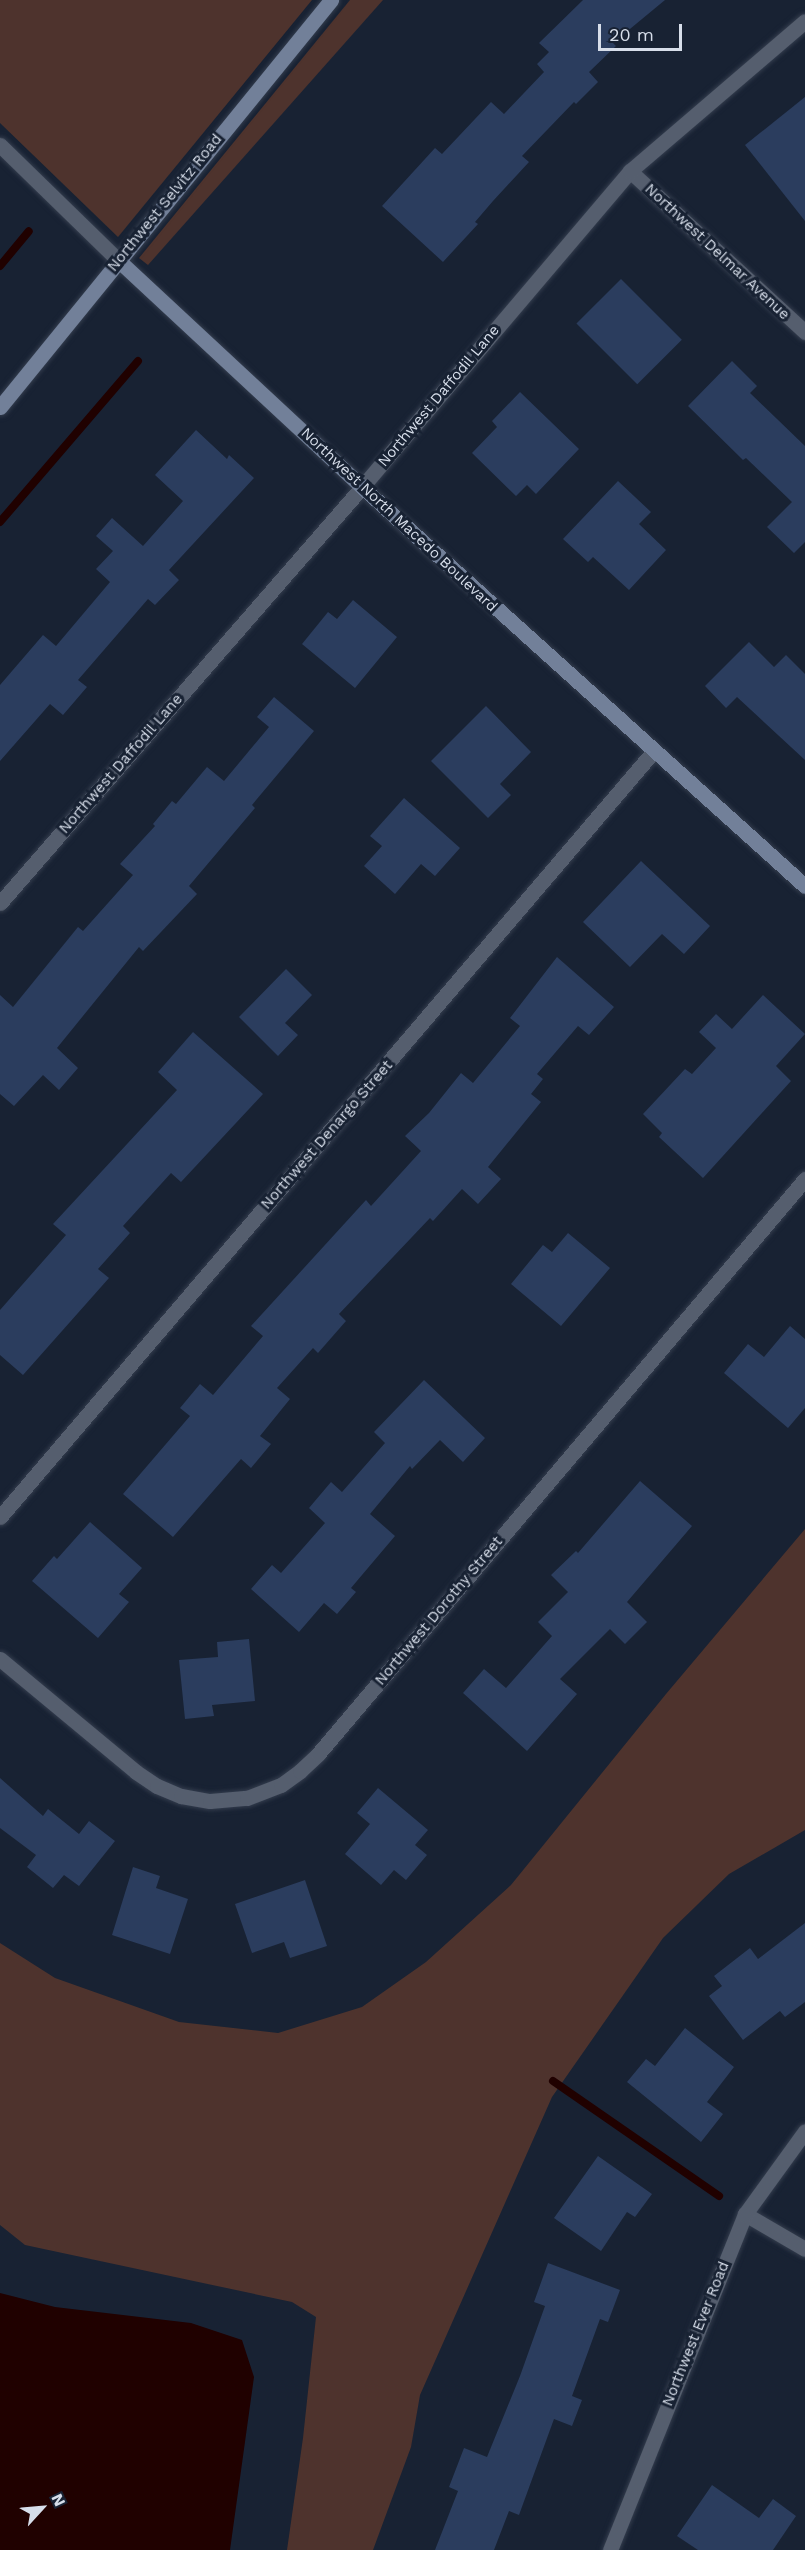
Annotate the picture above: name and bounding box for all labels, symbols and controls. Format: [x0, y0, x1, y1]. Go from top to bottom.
scale bar [601, 12, 685, 50]
text: 20 m [609, 24, 654, 45]
street label: Northwest Selvitz Road [104, 131, 226, 275]
street label: Northwest Delmar Avenue [641, 180, 793, 324]
street label: Northwest Daffodil Lane [374, 321, 504, 471]
street label: Northwest North Macedo Boulevard [297, 424, 501, 616]
street label: Northwest Daffodil Lane [55, 690, 187, 838]
street label: Northwest Denargo Street [257, 1057, 397, 1213]
street label: Northwest Dorothy Street [371, 1533, 507, 1689]
street label: Northwest Ever Road [659, 2259, 733, 2409]
north arrow [12, 2478, 72, 2538]
text: N [47, 2490, 70, 2509]

